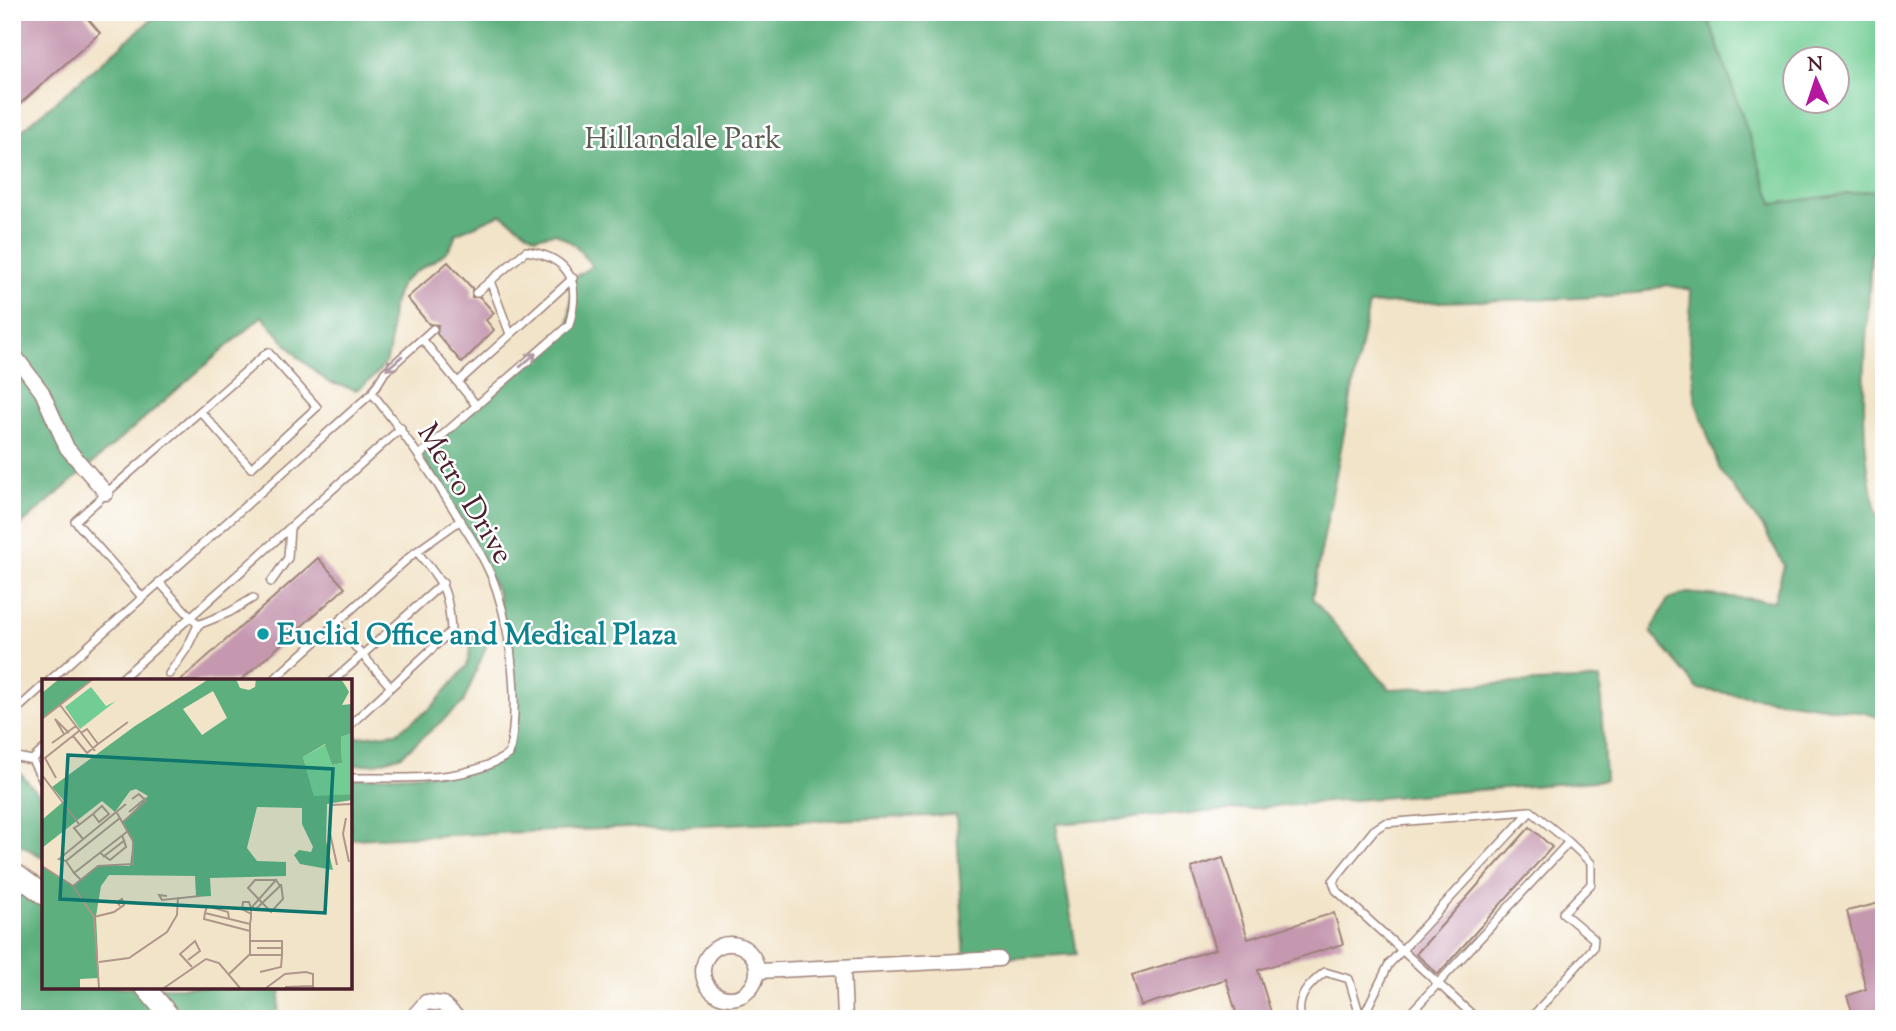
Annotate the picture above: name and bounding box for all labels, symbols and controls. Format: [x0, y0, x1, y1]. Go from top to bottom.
north arrow [1780, 46, 1850, 116]
text: N [1807, 52, 1824, 79]
park label: Hillandale Park [585, 119, 781, 162]
one-way arrow [519, 353, 537, 369]
one-way arrow [385, 355, 403, 371]
street label: Metro Drive [405, 416, 523, 573]
place label: Euclid Office and Medical Plaza [277, 615, 677, 658]
marker: Euclid Office and Medical Plaza [255, 626, 271, 642]
inset map [42, 679, 352, 989]

